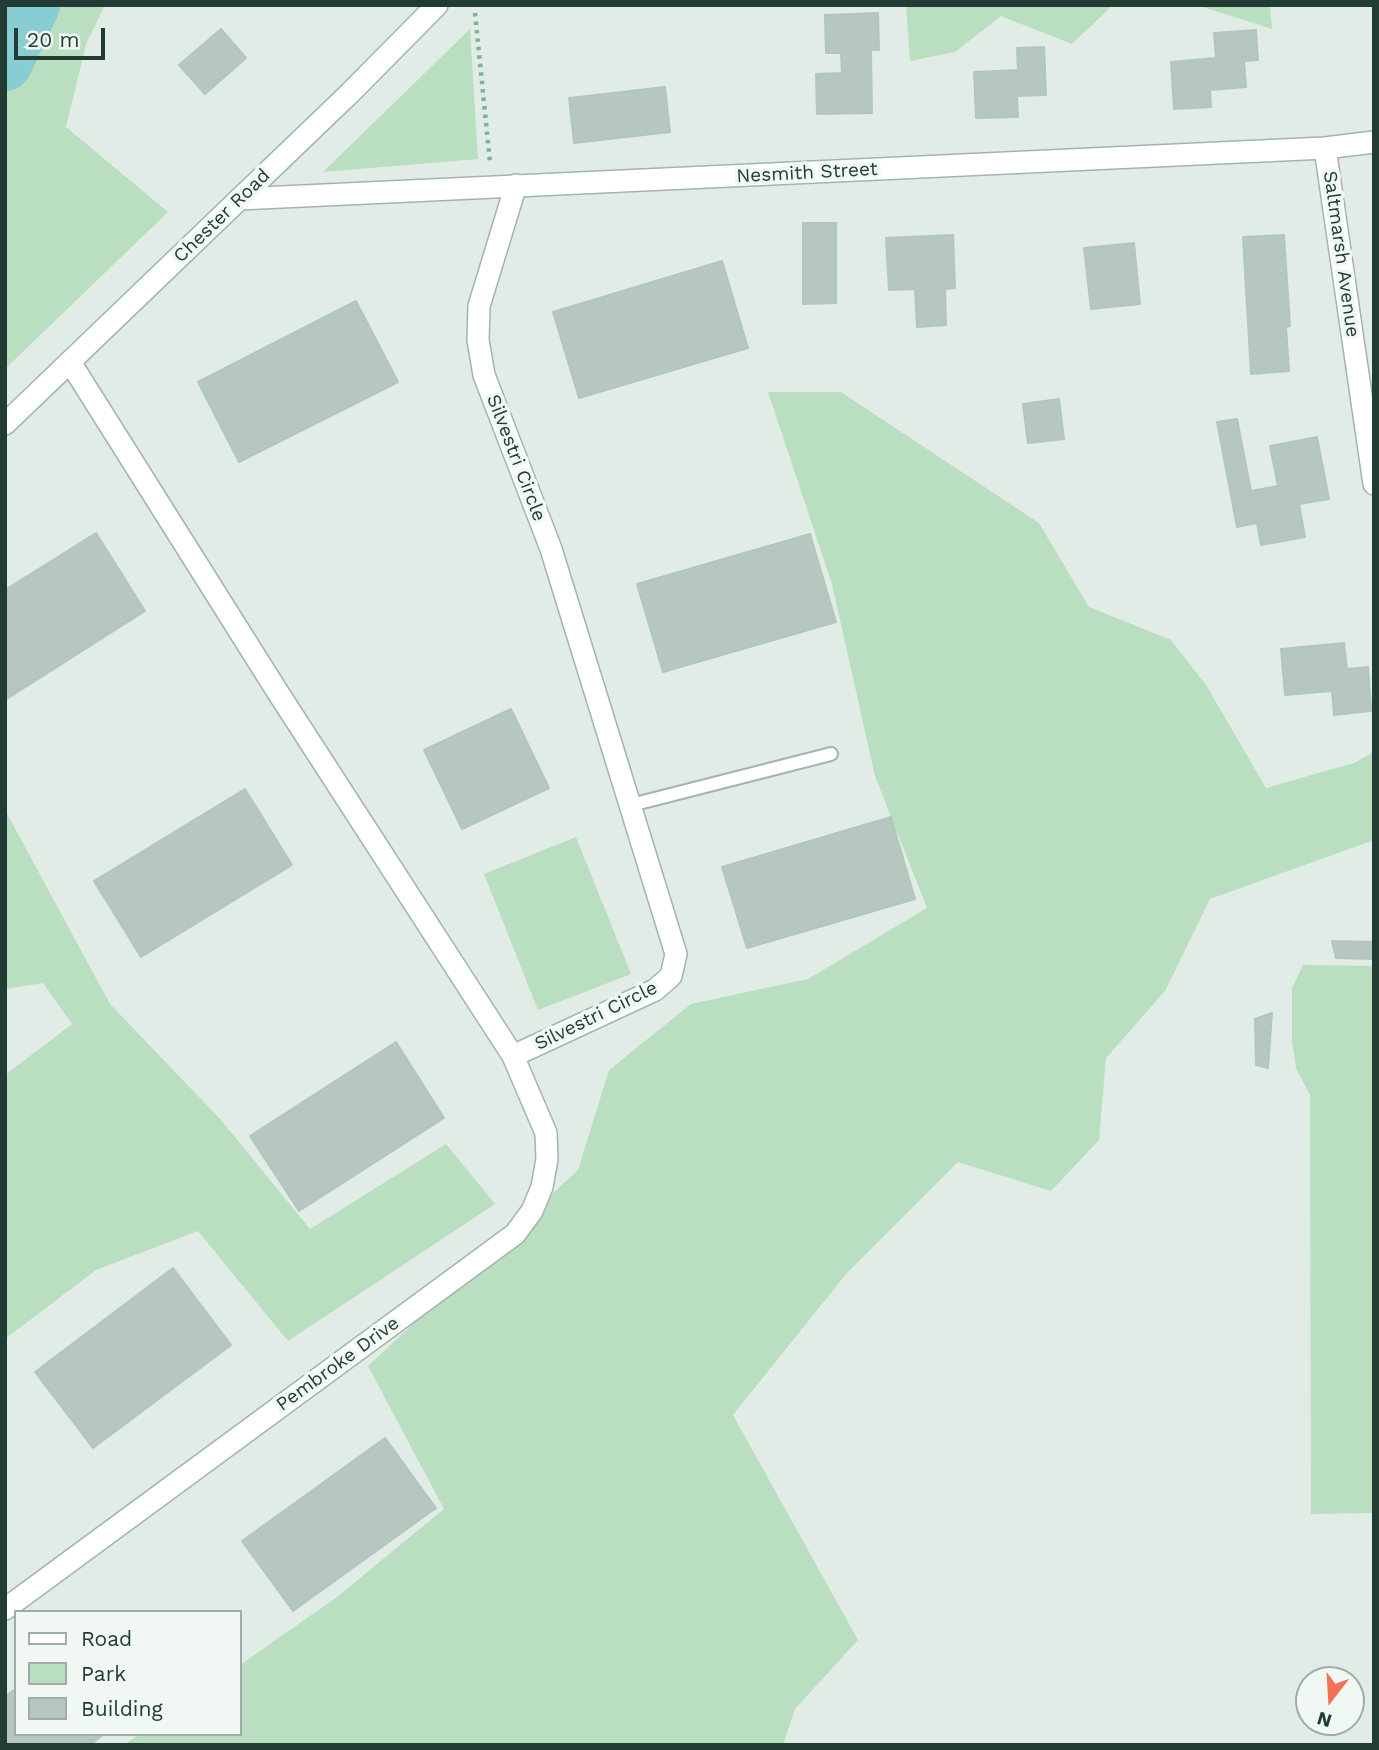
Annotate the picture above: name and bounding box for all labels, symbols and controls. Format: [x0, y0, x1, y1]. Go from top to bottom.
scale bar [18, 14, 108, 58]
text: 20 m [27, 27, 79, 52]
street label: Nesmith Street [736, 158, 878, 188]
street label: Chester Road [169, 164, 275, 268]
street label: Saltmarsh Avenue [1318, 169, 1364, 339]
street label: Silvestri Circle [481, 392, 551, 524]
street label: Silvestri Circle [531, 976, 661, 1056]
street label: Pembroke Drive [272, 1312, 404, 1416]
legend [14, 1610, 242, 1736]
text: Road [81, 1626, 132, 1651]
text: Park [81, 1661, 126, 1686]
north arrow [1295, 1666, 1365, 1736]
text: Building [81, 1696, 163, 1721]
text: N [1314, 1707, 1334, 1733]

